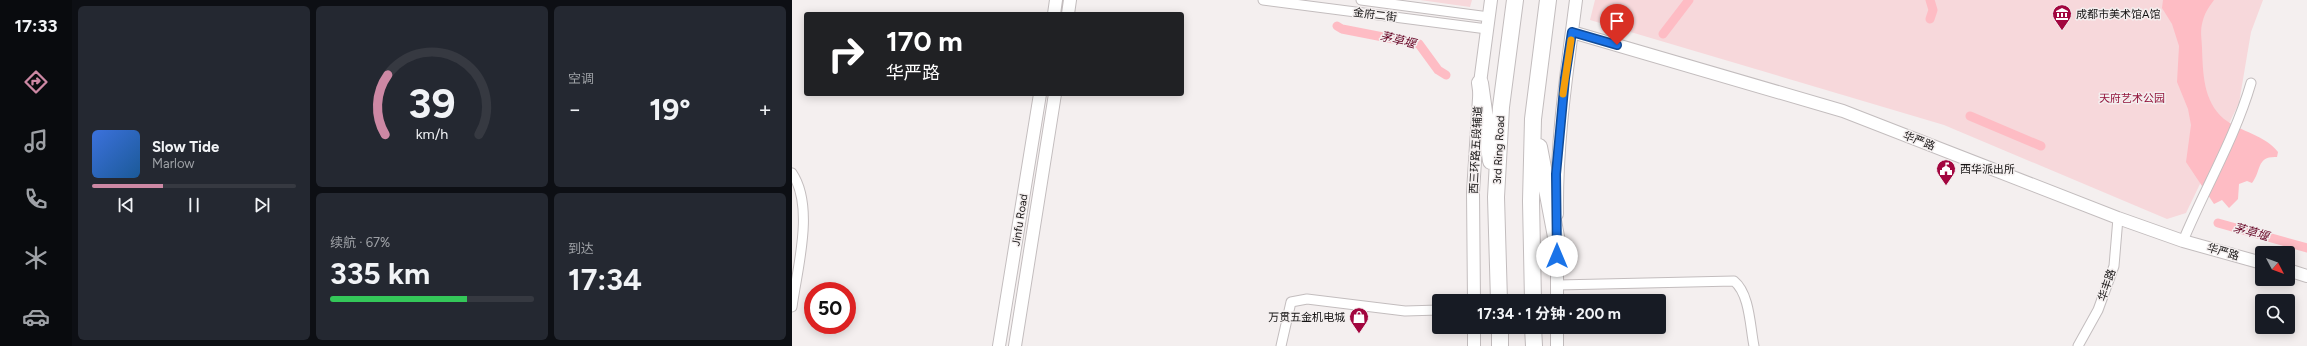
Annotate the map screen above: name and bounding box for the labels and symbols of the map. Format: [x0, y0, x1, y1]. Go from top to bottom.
museum icon: 成都市美术馆A馆 [2051, 3, 2073, 31]
pin [1600, 4, 1634, 45]
street label: 金府二街 [1352, 6, 1398, 24]
place label: 成都市美术馆A馆 [2076, 8, 2160, 21]
water label: 茅草堰 [1379, 29, 1419, 52]
park label: 天府艺术公园 [2099, 92, 2165, 105]
street label: 西三环路五段辅道 [1467, 106, 1485, 194]
street label: 3rd Ring Road [1491, 115, 1507, 185]
street label: 华严路 [1901, 129, 1937, 153]
public building icon: 西华派出所 [1935, 158, 1957, 186]
place label: 西华派出所 [1960, 163, 2015, 176]
street label: Jinfu Road [1009, 193, 1031, 247]
water label: 茅草堰 [2232, 220, 2272, 244]
position arrow [1536, 235, 1578, 277]
street label: 华严路 [2205, 241, 2241, 263]
north arrow [2255, 246, 2295, 286]
street label: 华丰路 [2095, 267, 2119, 303]
speed limit sign: 50 [804, 282, 856, 334]
shop icon: 万贯五金机电城 [1348, 306, 1370, 334]
place label: 万贯五金机电城 [1268, 311, 1345, 324]

